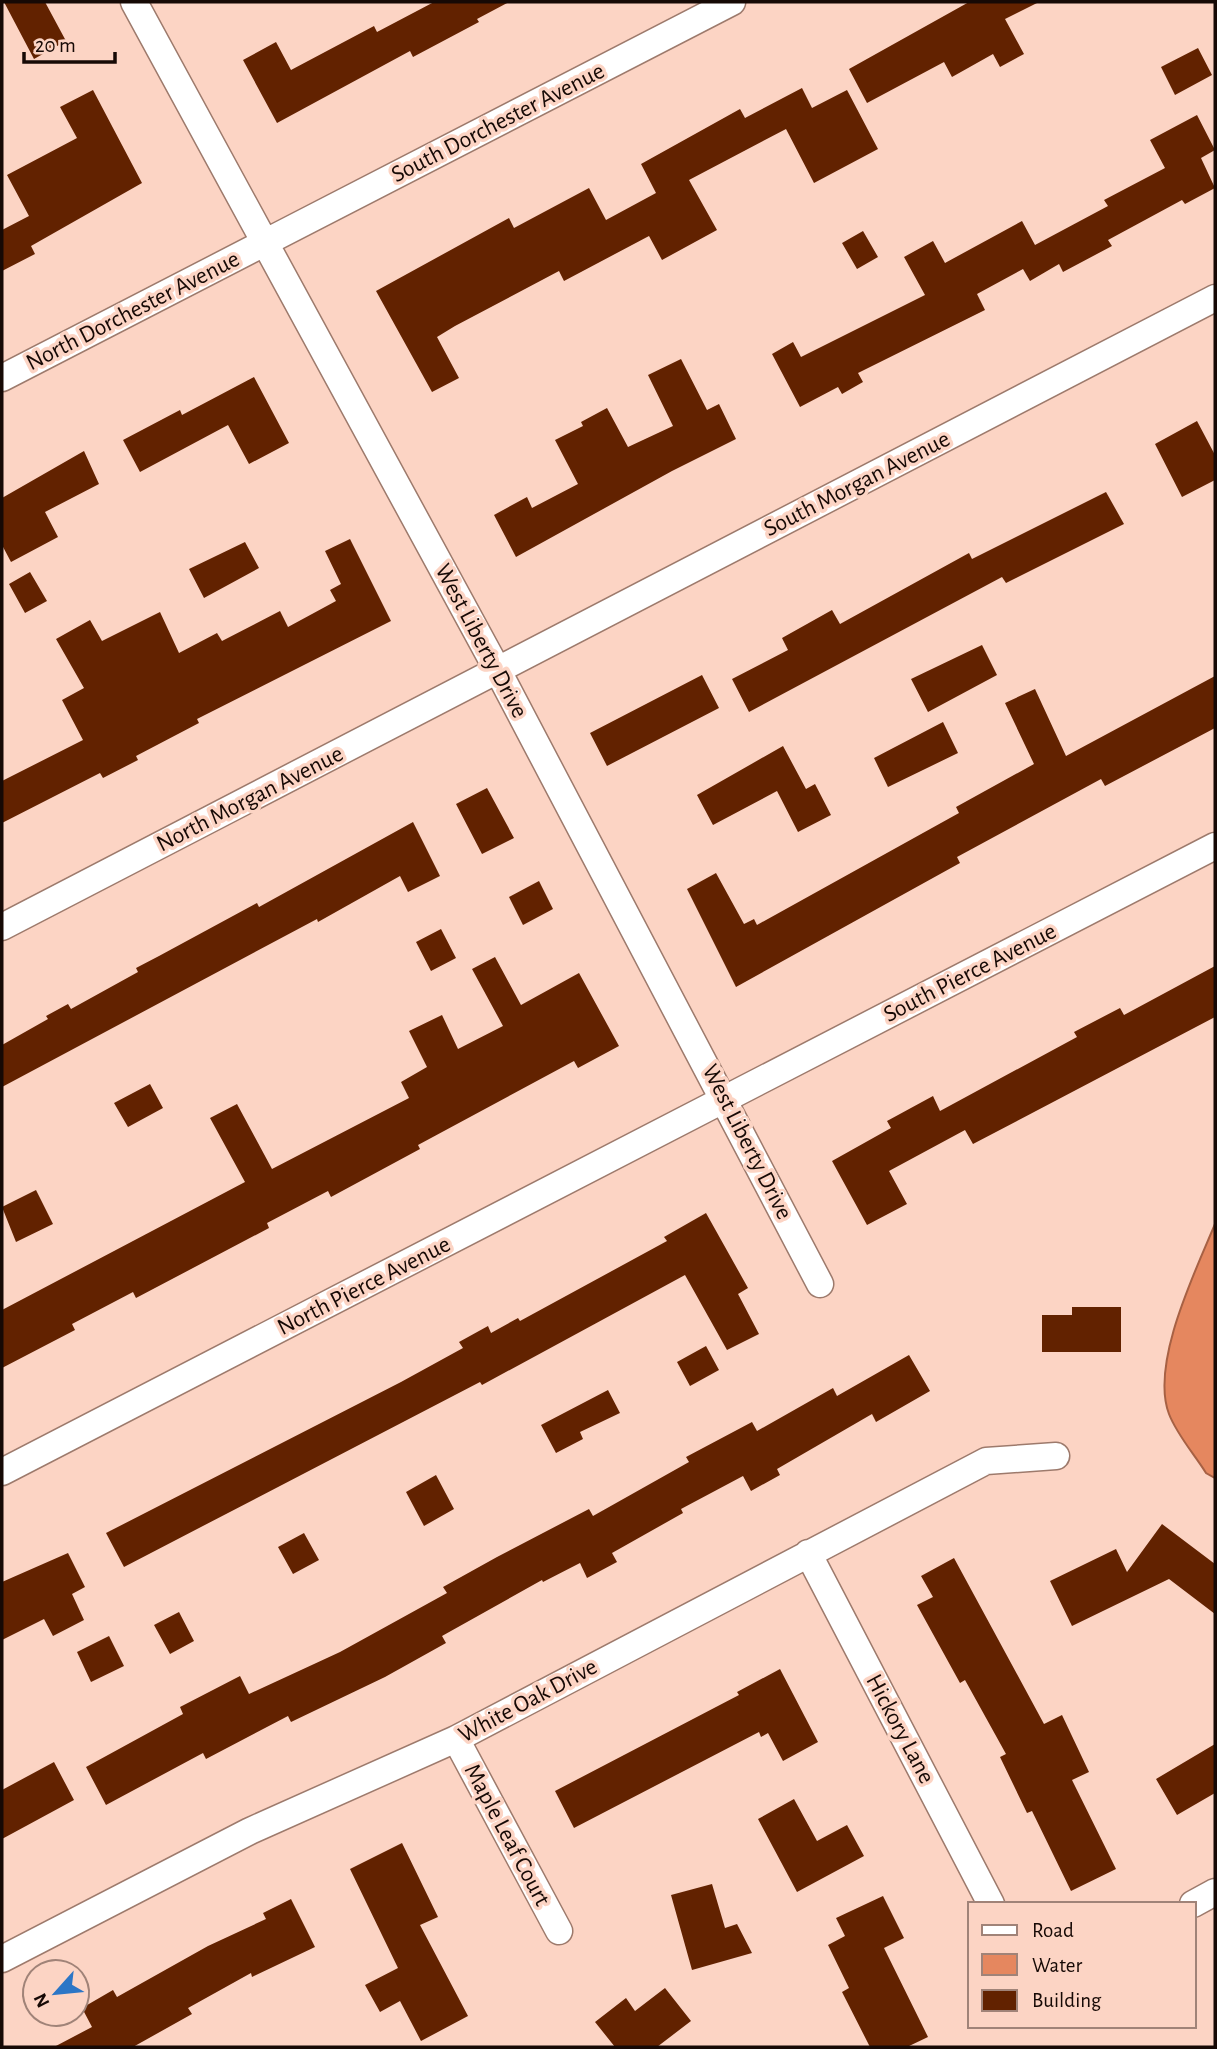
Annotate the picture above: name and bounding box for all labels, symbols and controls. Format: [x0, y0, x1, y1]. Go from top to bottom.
scale bar [24, 21, 116, 65]
text: 20 m [35, 35, 76, 56]
street label: South Dorchester Avenue [388, 59, 608, 187]
street label: North Dorchester Avenue [22, 247, 244, 375]
street label: South Morgan Avenue [760, 427, 954, 541]
street label: West Liberty Drive [430, 560, 532, 722]
street label: North Morgan Avenue [153, 742, 347, 856]
street label: South Pierce Avenue [880, 919, 1060, 1027]
street label: West Liberty Drive [698, 1061, 796, 1223]
street label: North Pierce Avenue [274, 1232, 454, 1340]
street label: White Oak Drive [455, 1654, 601, 1748]
street label: Hickory Lane [861, 1670, 939, 1788]
street label: Maple Leaf Court [460, 1760, 555, 1910]
legend [968, 1902, 1196, 2028]
text: Road [1032, 1920, 1074, 1941]
text: Water [1032, 1955, 1082, 1976]
north arrow [21, 1958, 91, 2028]
text: N [31, 1990, 54, 2010]
text: Building [1032, 1990, 1102, 2011]

